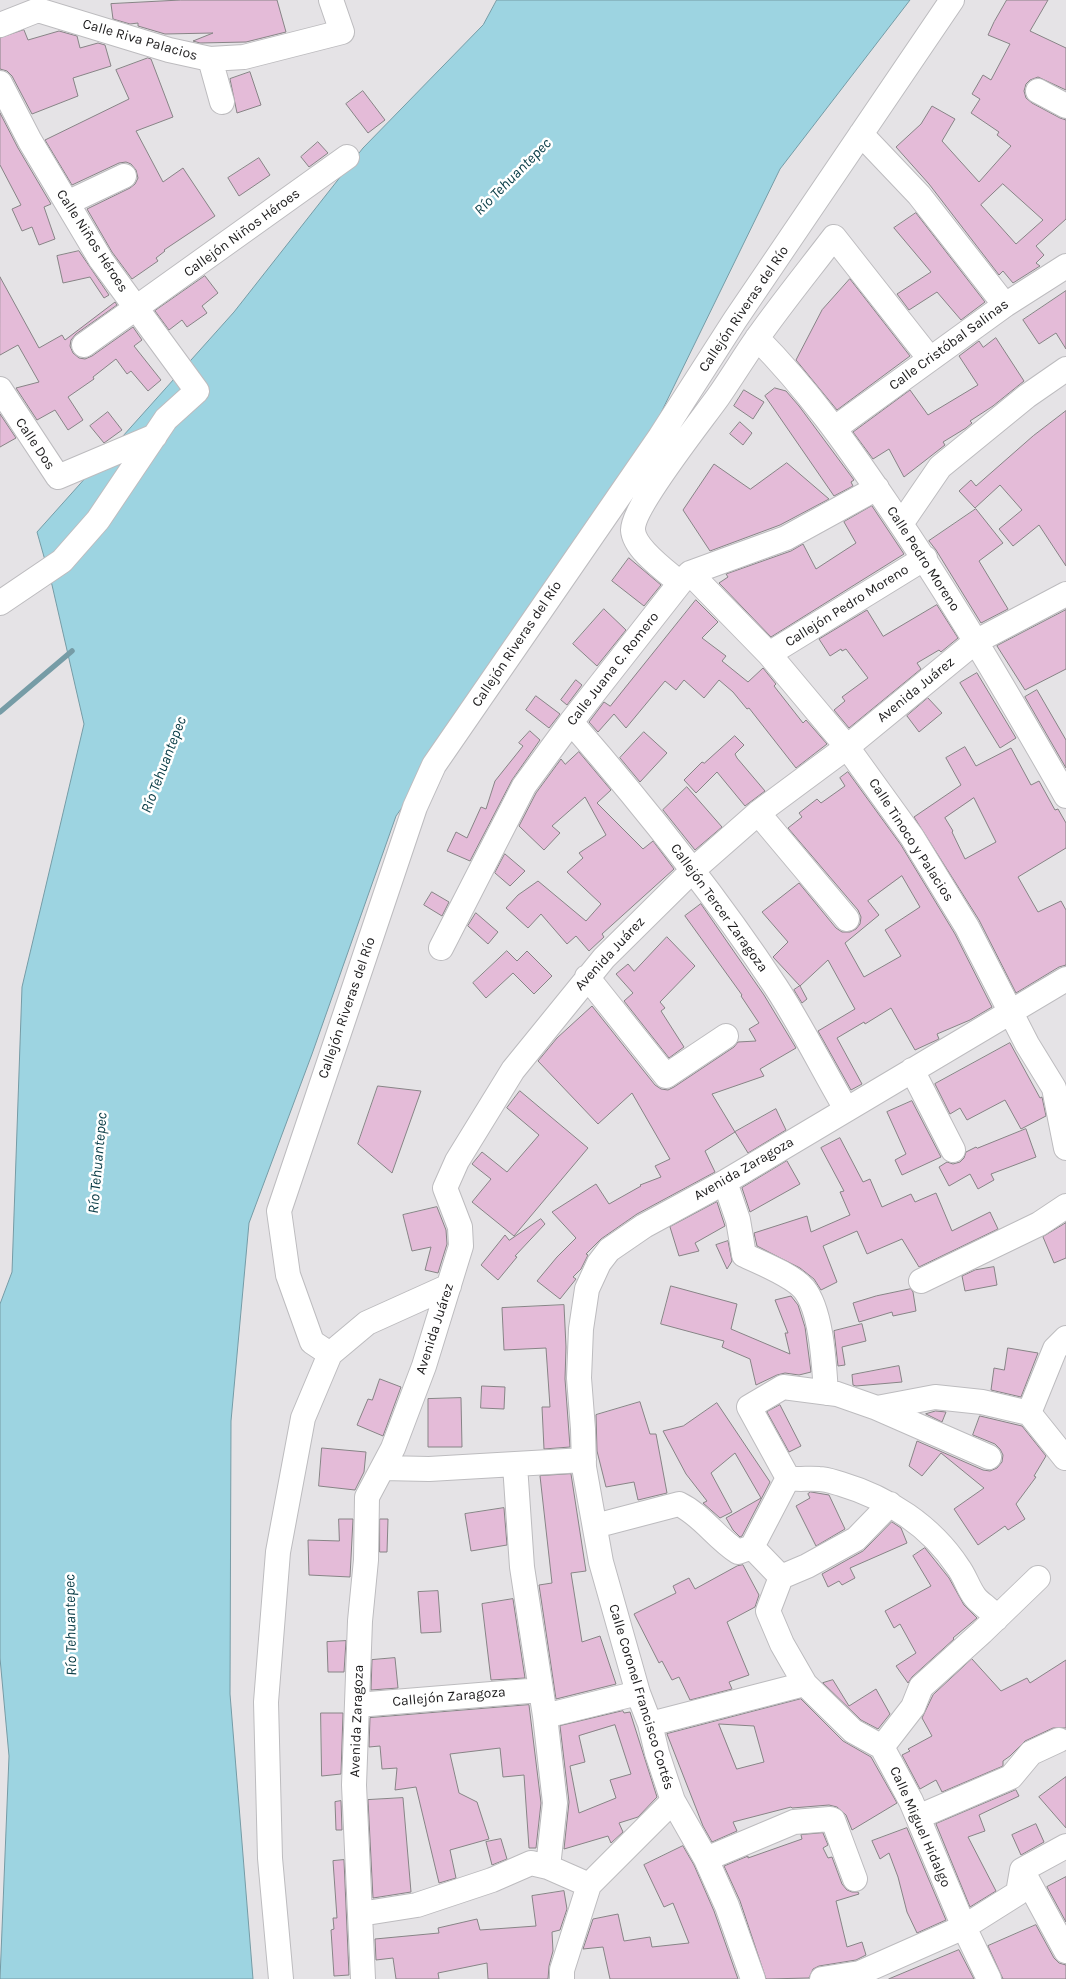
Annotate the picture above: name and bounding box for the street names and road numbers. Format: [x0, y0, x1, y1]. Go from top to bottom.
street label: Calle Riva Palacios [81, 16, 199, 64]
street label: Callejón Niños Héroes [181, 185, 303, 281]
street label: Calle Niños Héroes [53, 187, 131, 295]
street label: Callejón Riveras del Río [695, 243, 793, 375]
street label: Calle Cristóbal Salinas [886, 296, 1012, 394]
street label: Calle Dos [12, 415, 58, 473]
street label: Calle Pedro Moreno [883, 503, 963, 615]
street label: Callejón Pedro Moreno [782, 561, 912, 651]
street label: Callejón Riveras del Río [468, 578, 566, 710]
street label: Calle Juana C. Romero [563, 609, 663, 729]
street label: Avenida Juárez [874, 654, 958, 726]
street label: Calle Tinoco y Palacios [865, 775, 957, 905]
street label: Callejón Tercer Zaragoza [667, 840, 771, 976]
street label: Avenida Juárez [572, 914, 648, 994]
street label: Callejón Riveras del Río [315, 935, 379, 1081]
street label: Avenida Zaragoza [691, 1134, 797, 1204]
street label: Avenida Juárez [412, 1281, 458, 1377]
street label: Calle Coronel Francisco Cortés [605, 1602, 677, 1792]
street label: Avenida Zaragoza [347, 1664, 367, 1778]
street label: Callejón Zaragoza [392, 1684, 506, 1710]
street label: Calle Miguel Hidalgo [886, 1764, 954, 1890]

